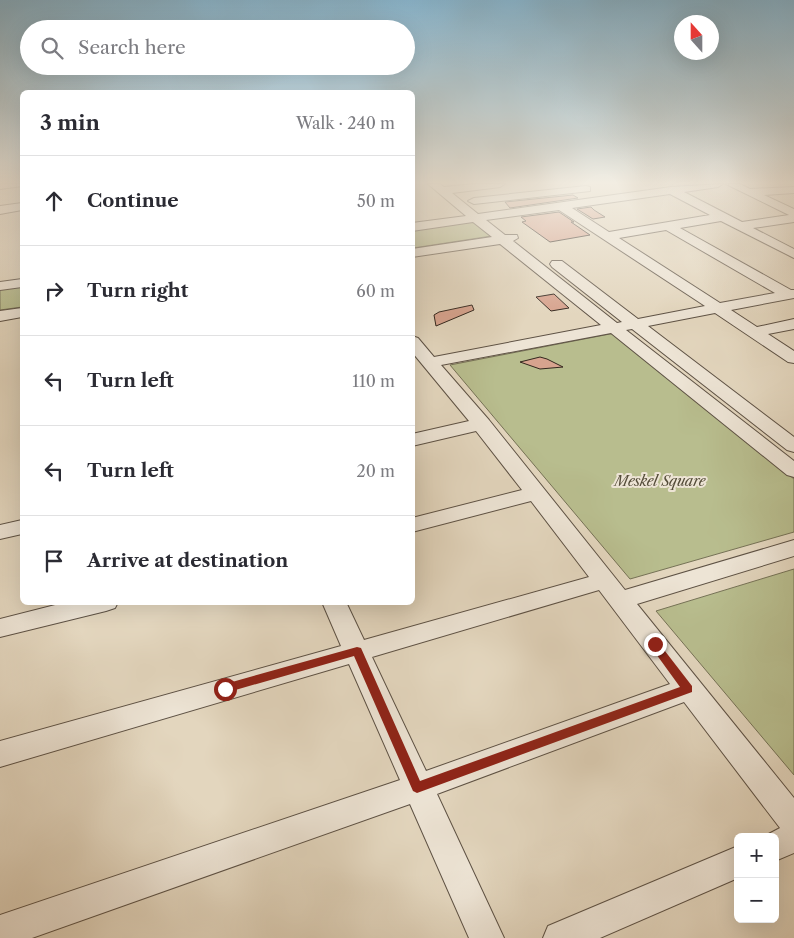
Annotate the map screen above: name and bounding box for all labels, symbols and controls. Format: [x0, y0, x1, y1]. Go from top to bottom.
north arrow [674, 15, 719, 60]
search box [20, 20, 415, 75]
icon: search [38, 34, 66, 62]
text: Search here [78, 36, 186, 59]
text: 3 min [40, 110, 100, 135]
text: Walk · 240 m [296, 113, 395, 133]
icon: ahead [40, 187, 68, 215]
text: Continue [87, 189, 179, 212]
text: 50 m [357, 191, 395, 211]
icon: right [40, 277, 68, 305]
text: Turn right [87, 279, 188, 302]
text: 60 m [356, 281, 395, 301]
icon: left [40, 367, 68, 395]
text: Turn left [87, 369, 174, 392]
text: 110 m [352, 371, 395, 391]
icon: left [40, 457, 68, 485]
text: Turn left [87, 459, 174, 482]
text: 20 m [356, 461, 395, 481]
park label: Meskel Square [613, 472, 707, 490]
icon: arrive [40, 547, 68, 575]
text: Arrive at destination [87, 549, 288, 572]
route end [644, 633, 667, 656]
route start [214, 678, 237, 701]
map controls [734, 833, 779, 923]
button: + [734, 833, 779, 878]
button: − [734, 878, 779, 923]

